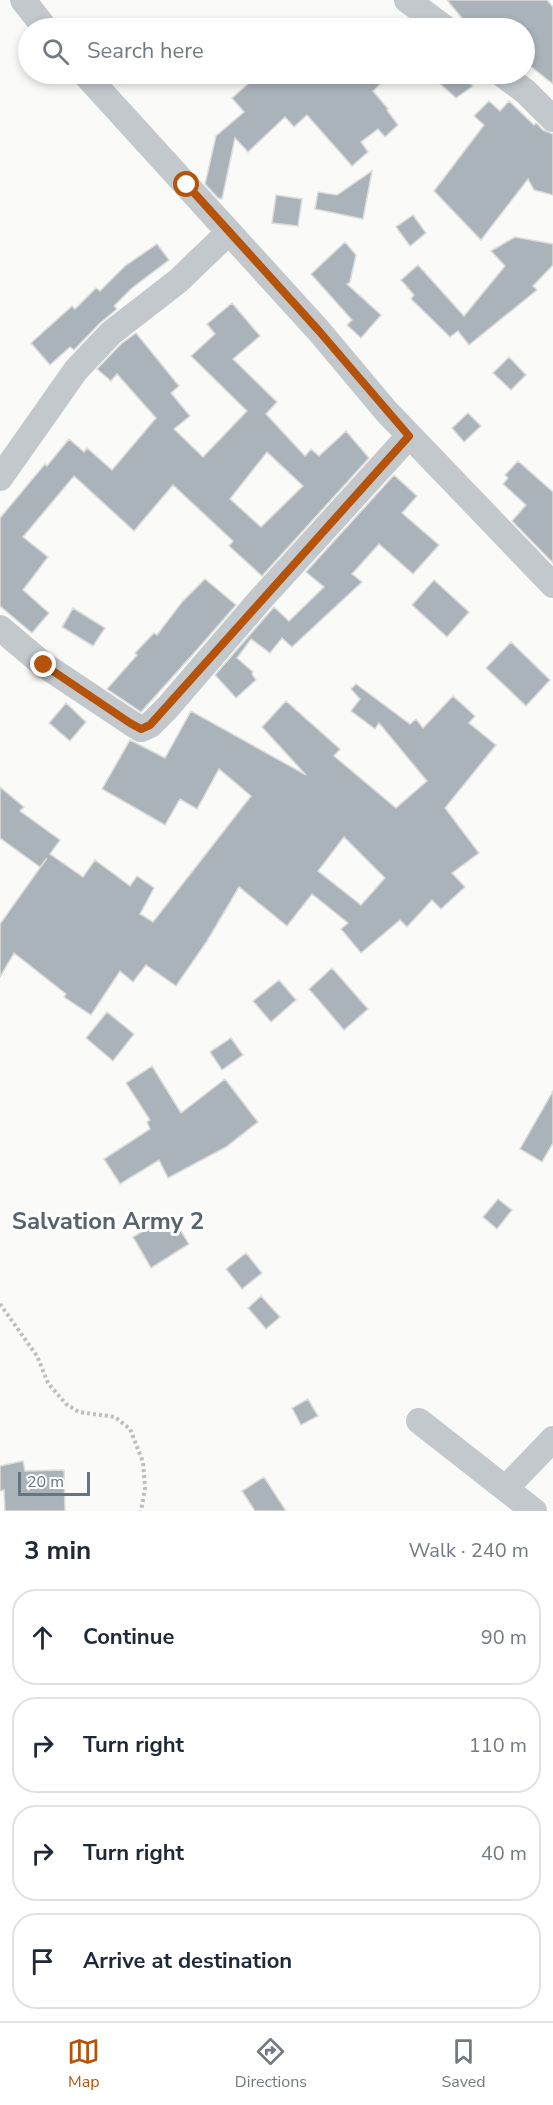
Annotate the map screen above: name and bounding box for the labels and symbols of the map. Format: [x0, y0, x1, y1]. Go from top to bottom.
route start [173, 171, 199, 197]
route end [30, 651, 56, 677]
district label: Salvation Army 2 [12, 1205, 204, 1237]
scale bar [18, 1469, 90, 1496]

